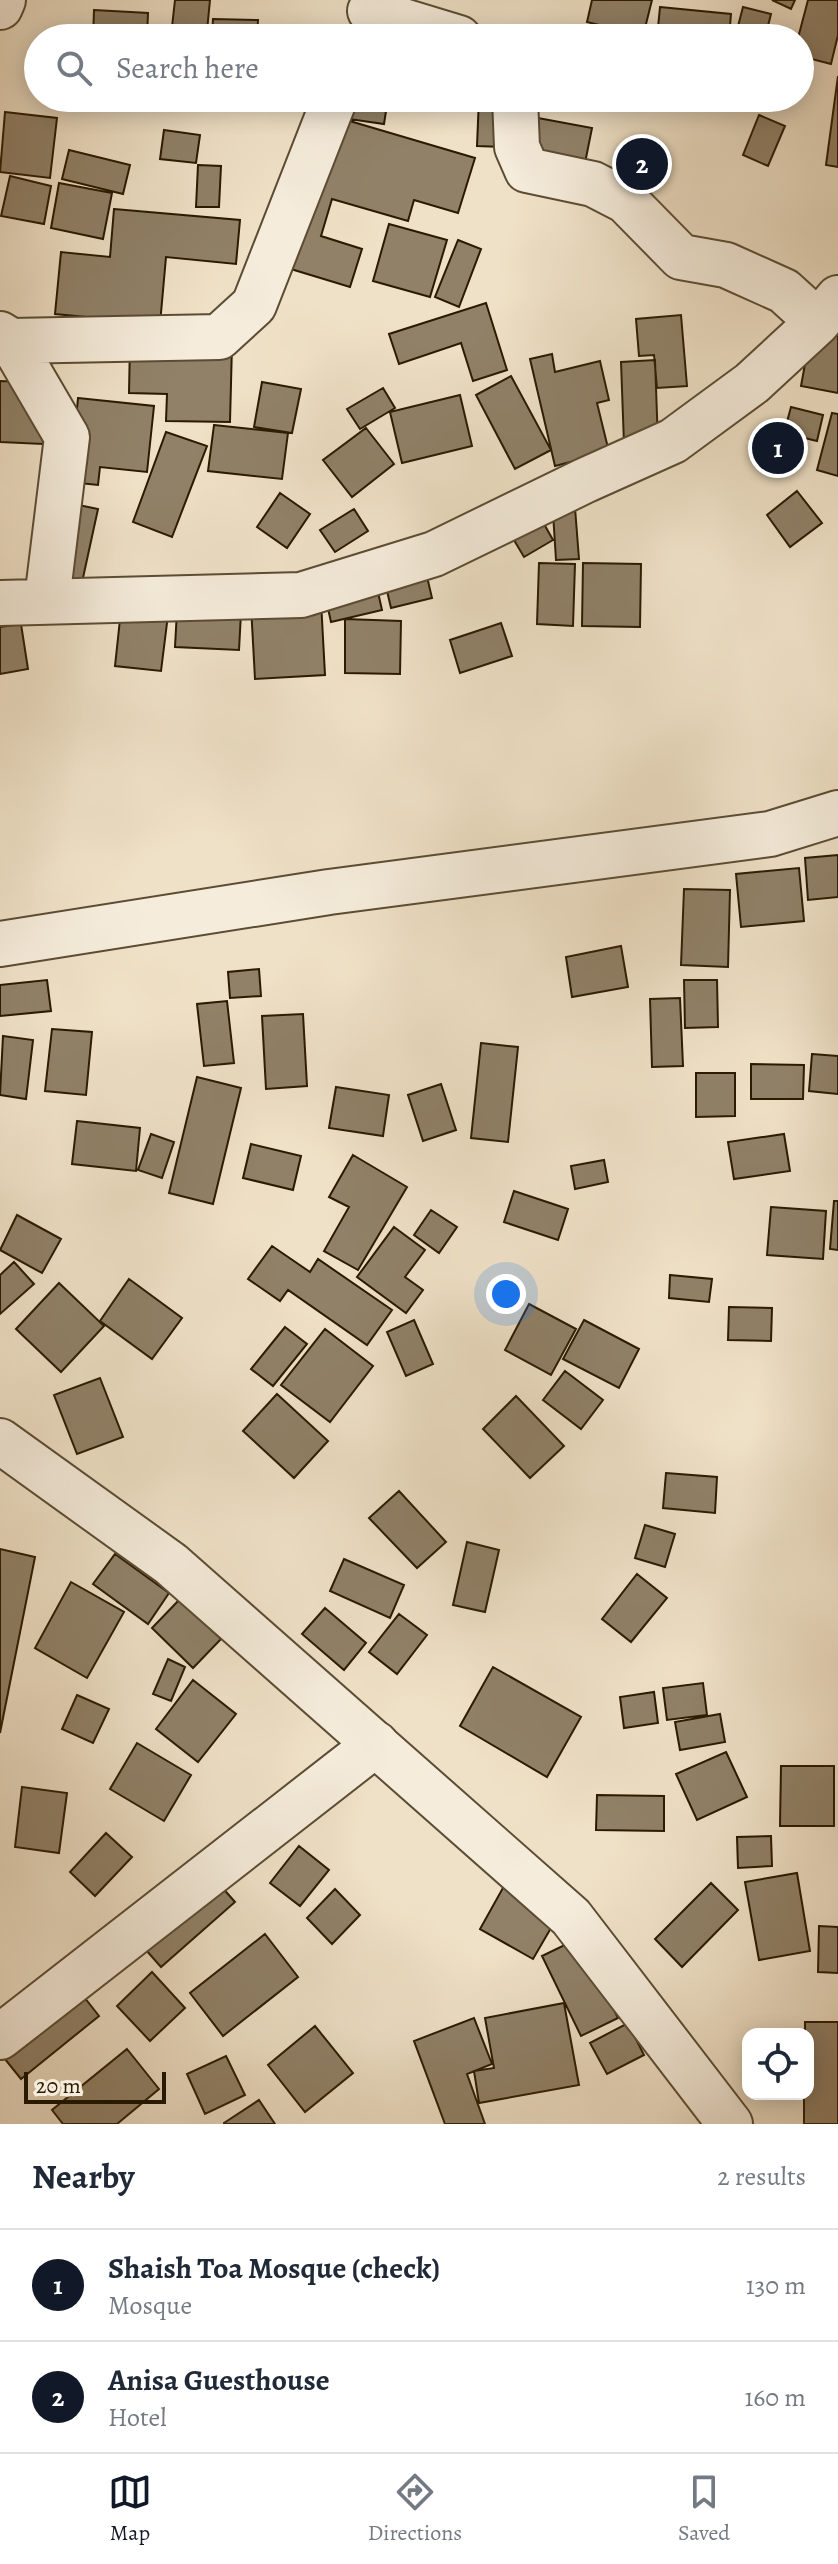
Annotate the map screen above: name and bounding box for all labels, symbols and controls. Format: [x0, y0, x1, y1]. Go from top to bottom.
search box [24, 24, 814, 112]
icon: search [52, 46, 96, 90]
text: Search here [116, 48, 259, 88]
pin: 2 [616, 134, 668, 194]
pin: 1 [752, 418, 804, 478]
your location [486, 1274, 526, 1314]
map controls [742, 2028, 814, 2100]
button: locate [742, 2028, 814, 2100]
scale bar [24, 2068, 166, 2104]
text: 20 m [36, 2071, 81, 2101]
text: Nearby [32, 2153, 135, 2200]
text: 2 results [717, 2159, 806, 2194]
text: Shaish Toa Mosque (check) [108, 2248, 440, 2288]
text: 1 [53, 2268, 63, 2303]
text: 130 m [746, 2268, 806, 2303]
text: Mosque [108, 2288, 192, 2323]
text: Anisa Guesthouse [108, 2360, 330, 2400]
text: 2 [52, 2380, 64, 2415]
text: 160 m [744, 2380, 806, 2415]
text: Hotel [108, 2400, 167, 2435]
tab: Map [108, 2470, 152, 2548]
tab: Directions [368, 2470, 462, 2548]
tab: Saved [678, 2470, 730, 2548]

